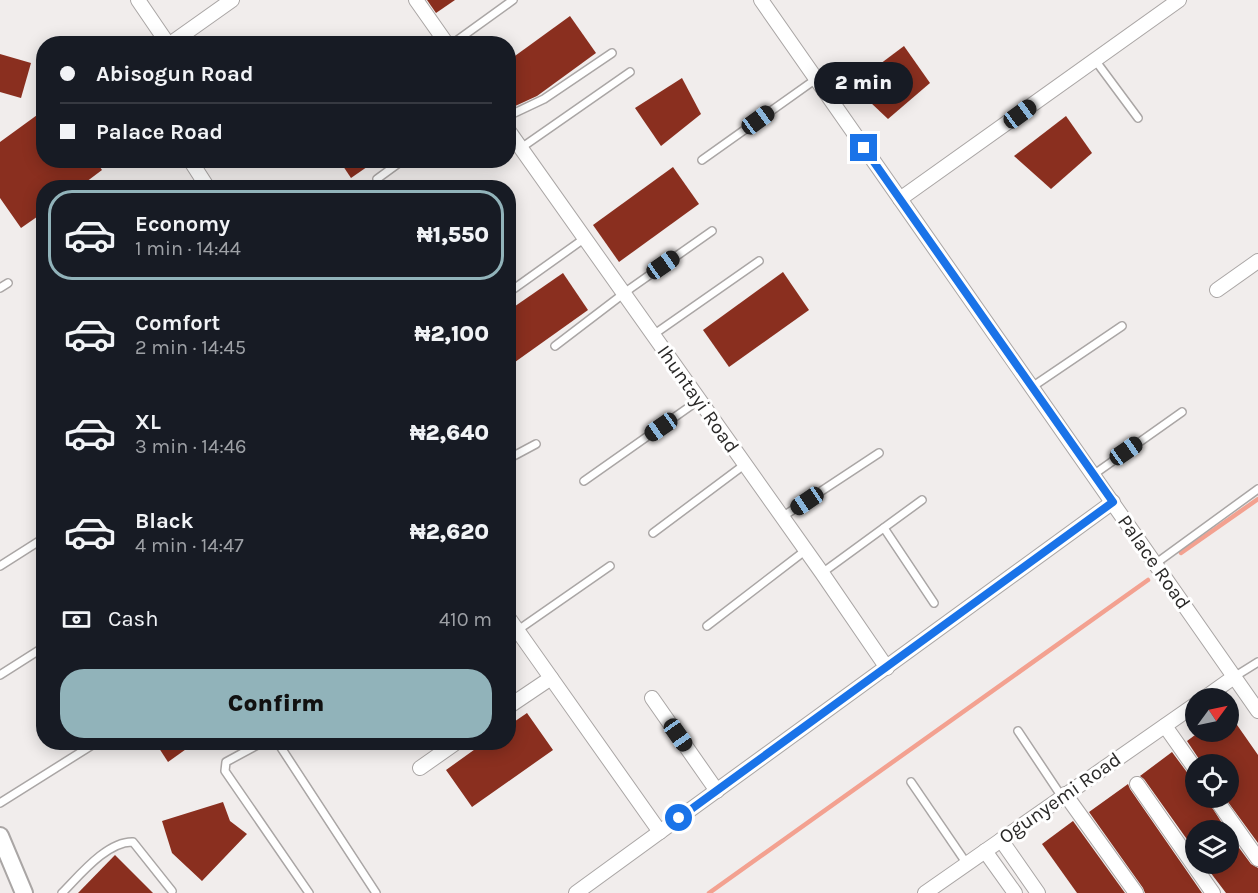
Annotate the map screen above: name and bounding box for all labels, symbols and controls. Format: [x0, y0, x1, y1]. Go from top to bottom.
text: Abisogun Road [96, 61, 253, 87]
callout: 2 min [814, 61, 914, 103]
text: 2 min [835, 71, 892, 94]
car [1000, 96, 1040, 132]
car [738, 102, 778, 138]
text: Palace Road [96, 119, 223, 145]
route end [850, 134, 877, 161]
icon: car [63, 208, 117, 262]
text: Economy [135, 211, 230, 237]
text: ₦1,550 [417, 222, 489, 248]
text: 1 min · 14:44 [135, 237, 241, 260]
car [643, 247, 683, 283]
icon: car [63, 307, 117, 361]
text: Comfort [135, 310, 220, 336]
text: ₦2,100 [415, 321, 489, 347]
text: 2 min · 14:45 [135, 336, 246, 359]
street label: Ihuntayi Road [652, 341, 744, 457]
icon: car [63, 406, 117, 460]
text: XL [135, 409, 161, 435]
car [641, 409, 681, 445]
text: ₦2,640 [410, 420, 489, 446]
car [1106, 433, 1146, 469]
text: 3 min · 14:46 [135, 435, 246, 458]
car [787, 483, 827, 519]
icon: car [63, 505, 117, 559]
text: Black [135, 508, 194, 534]
street label: Palace Road [1113, 510, 1195, 614]
text: ₦2,620 [410, 519, 489, 545]
text: 4 min · 14:47 [135, 534, 244, 557]
icon: cash [60, 603, 93, 636]
text: Cash [108, 606, 158, 632]
text: 410 m [439, 608, 492, 631]
button: Confirm [60, 669, 492, 738]
north arrow [1185, 688, 1239, 742]
map controls [1185, 688, 1239, 874]
car [660, 715, 696, 755]
street label: Ogunyemi Road [995, 747, 1125, 849]
button: locate [1185, 754, 1239, 808]
route start [665, 804, 692, 831]
button: layers [1185, 820, 1239, 874]

